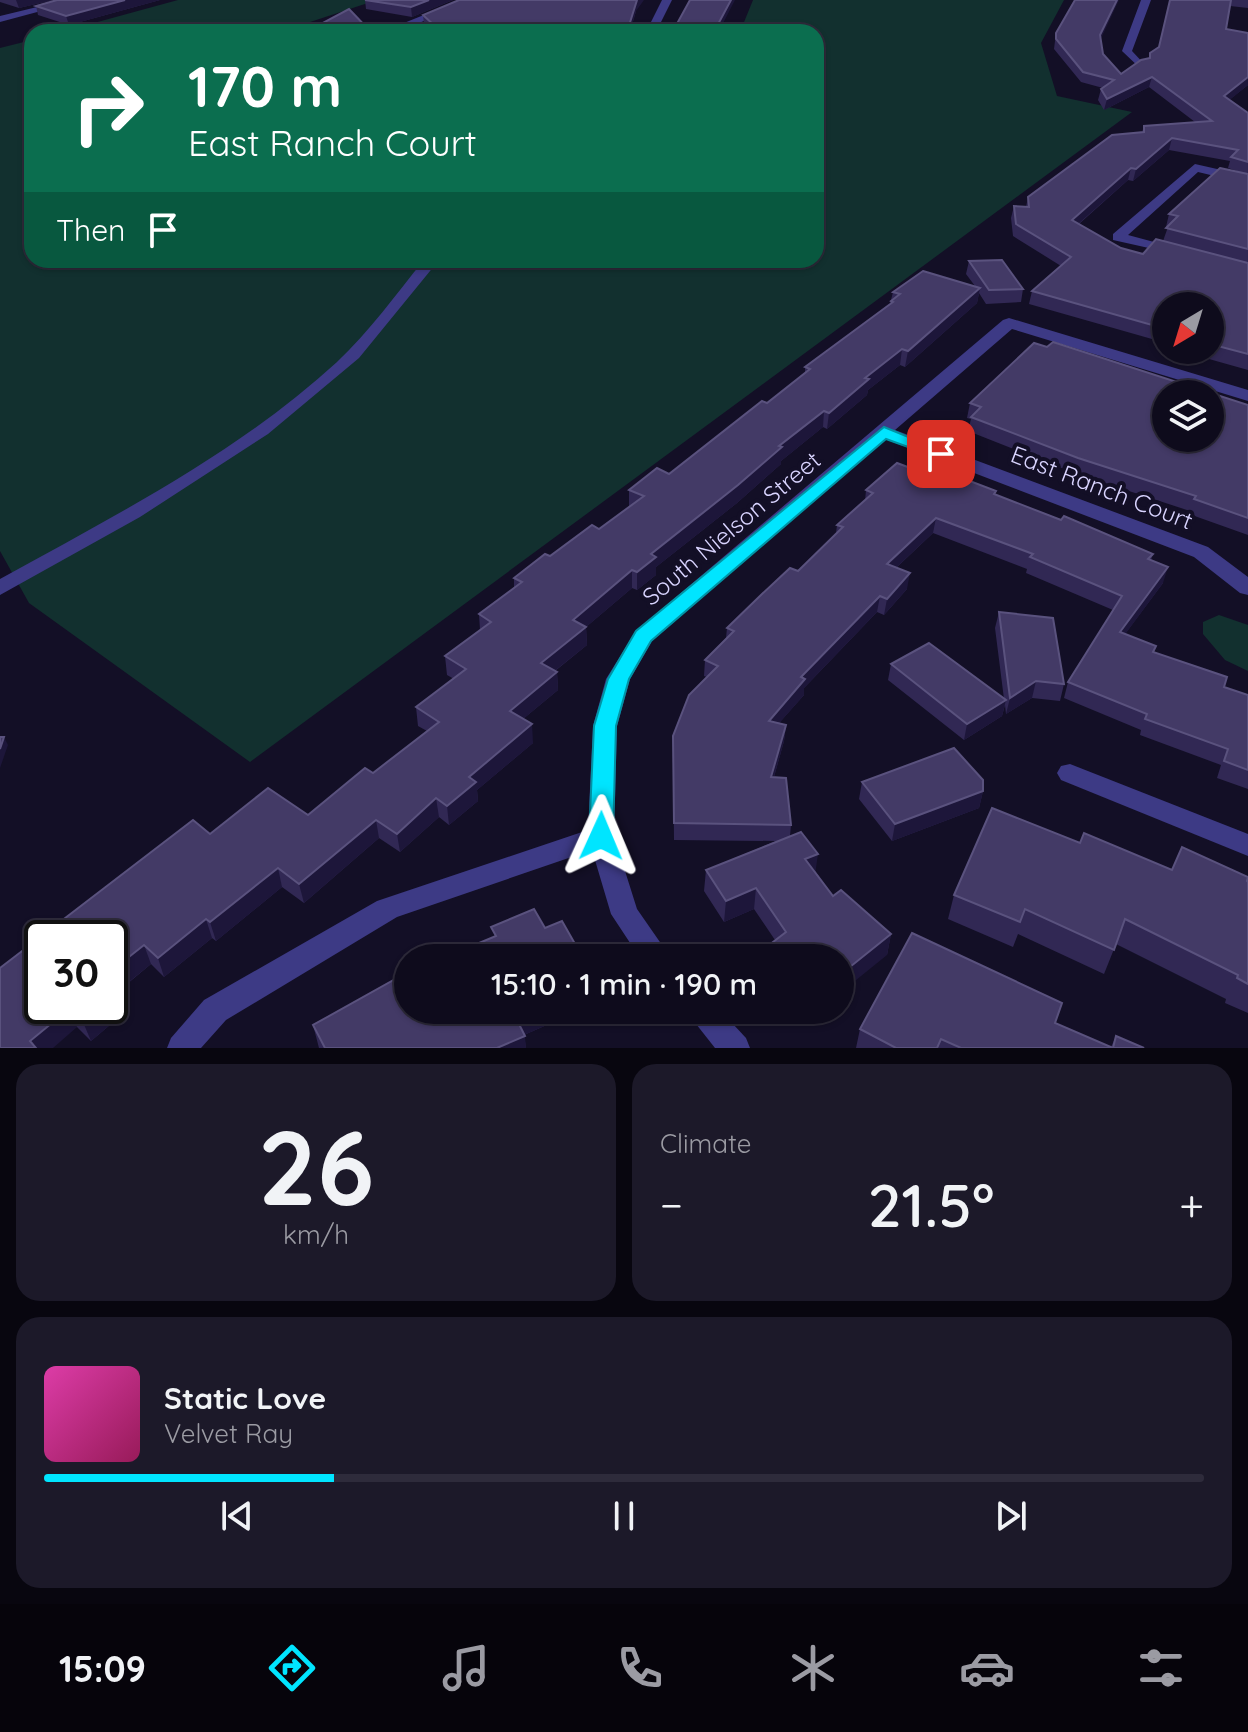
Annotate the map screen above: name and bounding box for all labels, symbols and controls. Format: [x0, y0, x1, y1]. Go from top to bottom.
text: 170 m [188, 51, 342, 121]
icon: right [56, 56, 160, 160]
text: East Ranch Court [188, 120, 477, 165]
icon: arrive [141, 208, 185, 252]
text: Then [56, 211, 125, 249]
north arrow [1152, 292, 1224, 364]
map controls [1152, 292, 1224, 452]
button: layers [1152, 380, 1224, 452]
pin [907, 420, 975, 488]
icon: arrive [919, 432, 963, 476]
street label: East Ranch Court [1007, 438, 1197, 536]
street label: South Nielson Street [636, 445, 826, 611]
position arrow [559, 794, 643, 878]
speed limit sign: 30 [24, 920, 128, 1024]
text: 15:10 · 1 min · 190 m [491, 965, 757, 1003]
text: 26 [258, 1101, 374, 1231]
text: Climate [660, 1127, 751, 1160]
text: 21.5° [868, 1167, 994, 1242]
text: − [660, 1177, 683, 1232]
text: + [1179, 1177, 1204, 1232]
text: km/h [283, 1218, 349, 1251]
text: Static Love [164, 1379, 326, 1417]
text: Velvet Ray [164, 1417, 293, 1450]
icon: previous [215, 1494, 259, 1538]
icon: pause [602, 1494, 646, 1538]
icon: next [989, 1494, 1033, 1538]
icon: directions [264, 1640, 320, 1696]
icon: music [438, 1640, 494, 1696]
icon: phone [612, 1640, 668, 1696]
icon: climate [785, 1640, 841, 1696]
icon: car [959, 1640, 1015, 1696]
icon: filters [1133, 1640, 1189, 1696]
text: 15:09 [59, 1646, 146, 1691]

